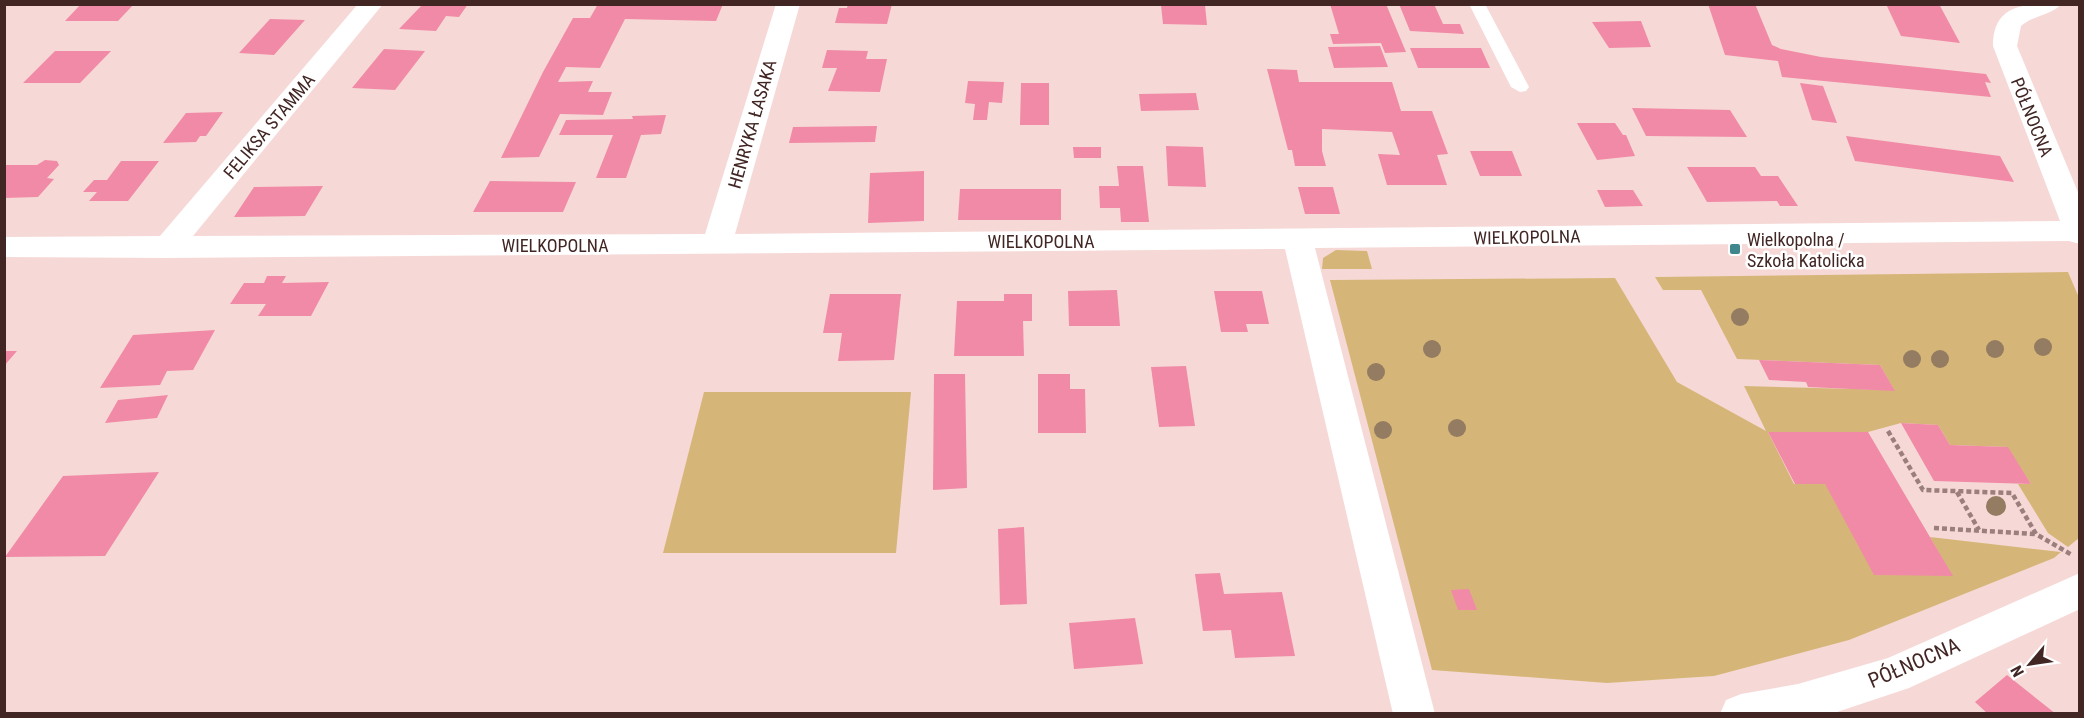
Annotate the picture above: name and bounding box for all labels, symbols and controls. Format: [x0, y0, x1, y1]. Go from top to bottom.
street label: HENRYKA ŁASAKA [724, 57, 781, 191]
street label: FELIKSA STAMMA [219, 69, 319, 183]
street label: PÓŁNOCNA [2007, 74, 2058, 160]
street label: WIELKOPOLNA [1473, 226, 1581, 248]
place label: Wielkopolna / Szkoła Katolicka [1747, 229, 1865, 271]
street label: WIELKOPOLNA [987, 231, 1095, 252]
street label: WIELKOPOLNA [501, 235, 609, 256]
marker: Wielkopolna / Szkoła Katolicka [1728, 242, 1742, 256]
street label: PÓŁNOCNA [1865, 633, 1963, 693]
north arrow [2000, 634, 2060, 694]
text: N [2007, 662, 2028, 680]

